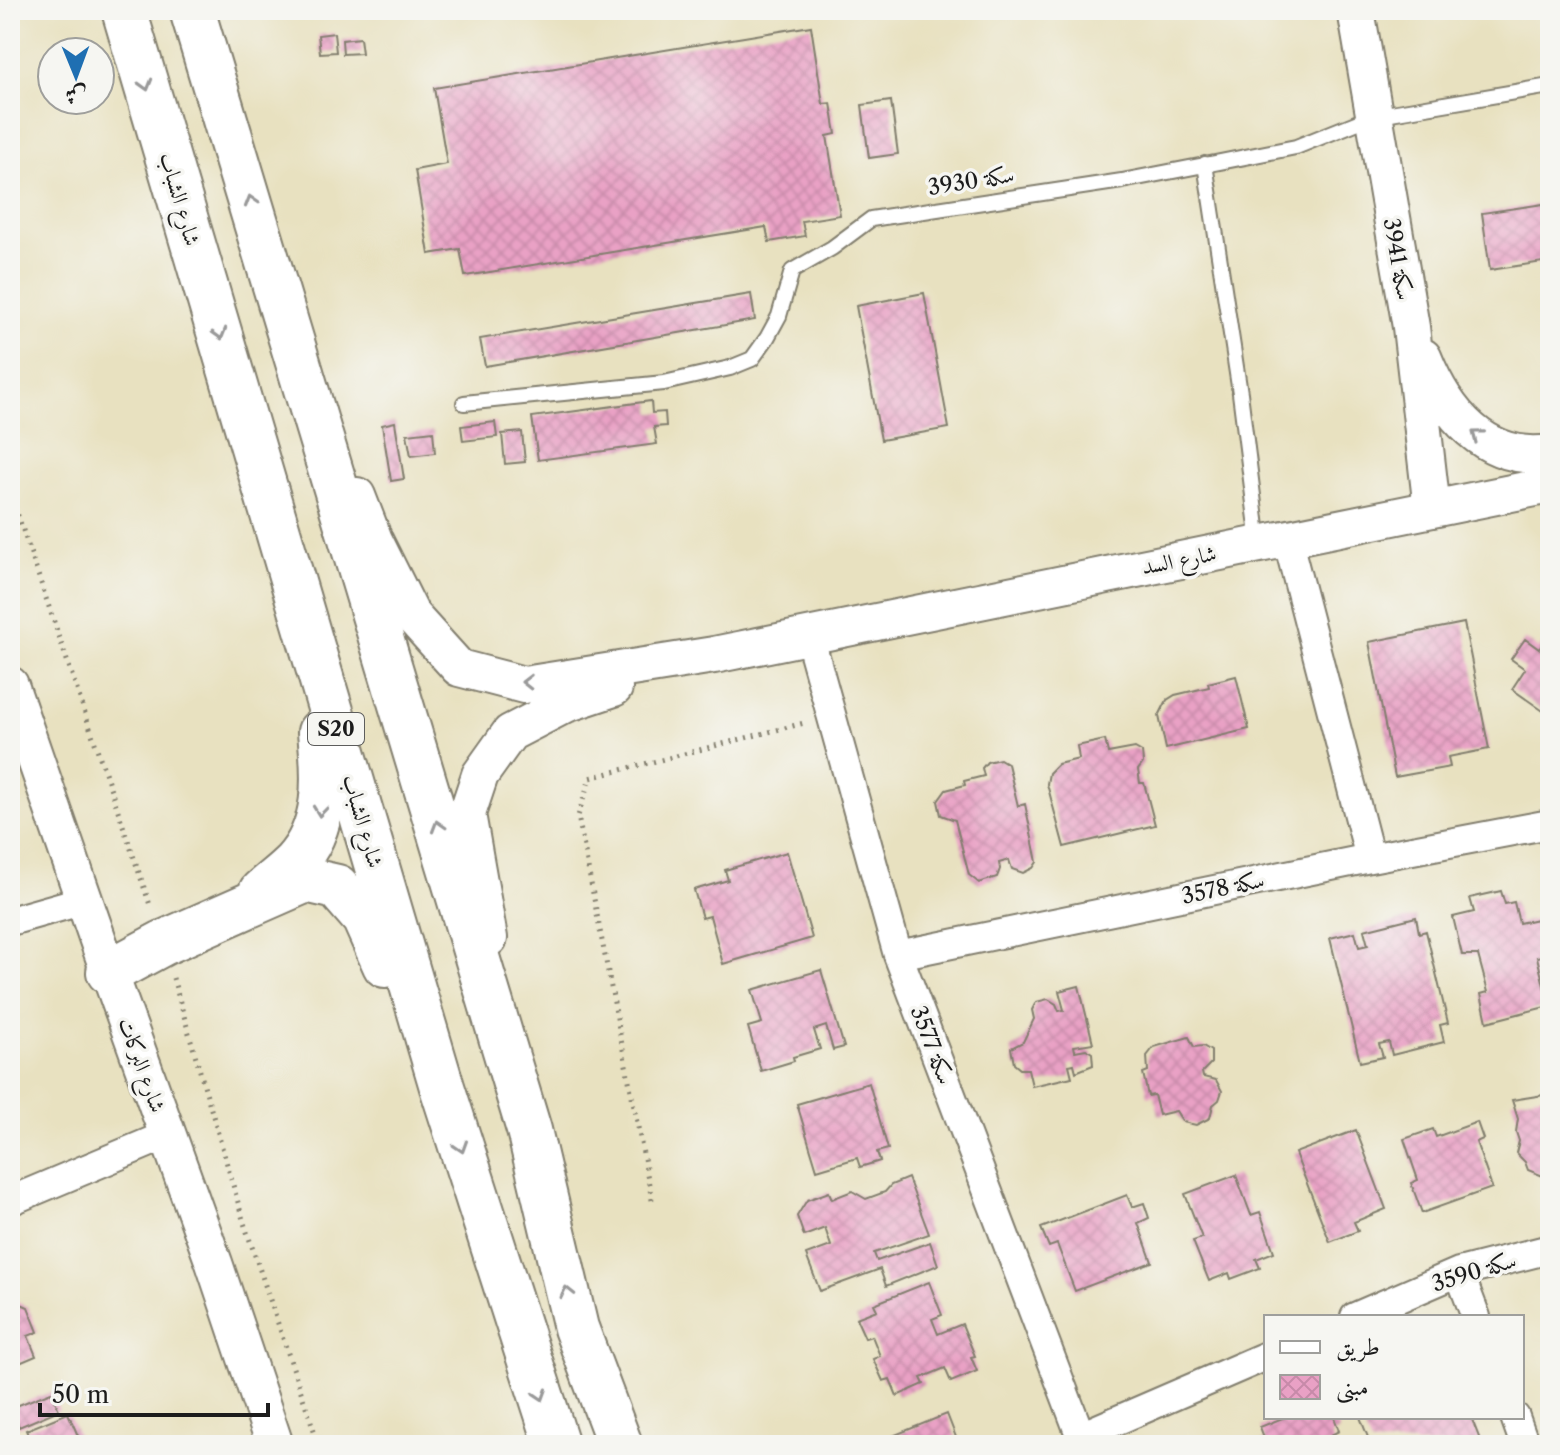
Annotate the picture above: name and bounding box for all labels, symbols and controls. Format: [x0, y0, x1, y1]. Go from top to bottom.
north arrow [36, 36, 116, 116]
one-way arrow [137, 77, 153, 91]
text: ش [65, 82, 87, 109]
street label: شارع الشباب [149, 149, 206, 250]
street label: سكة 3930 [926, 161, 1016, 201]
one-way arrow [244, 195, 260, 209]
street label: سكة 3941 [1378, 216, 1418, 302]
one-way arrow [211, 327, 227, 341]
one-way arrow [1471, 430, 1486, 445]
street label: شارع السد [1139, 540, 1220, 585]
one-way arrow [520, 673, 532, 691]
road number: S20 [308, 713, 364, 745]
street label: شارع الشباب [332, 771, 389, 872]
one-way arrow [312, 805, 329, 818]
one-way arrow [431, 819, 447, 833]
street label: سكة 3578 [1179, 866, 1267, 910]
street label: سكة 3577 [905, 1002, 959, 1088]
street label: شارع البركات [108, 1014, 172, 1118]
one-way arrow [452, 1140, 468, 1153]
street label: سكة 3590 [1429, 1246, 1519, 1298]
one-way arrow [560, 1286, 577, 1299]
legend [1264, 1315, 1524, 1419]
text: طريق [1336, 1332, 1380, 1362]
scale bar [40, 1367, 268, 1417]
text: مبنى [1336, 1372, 1369, 1404]
text: 50 m [52, 1380, 109, 1409]
one-way arrow [531, 1387, 547, 1401]

